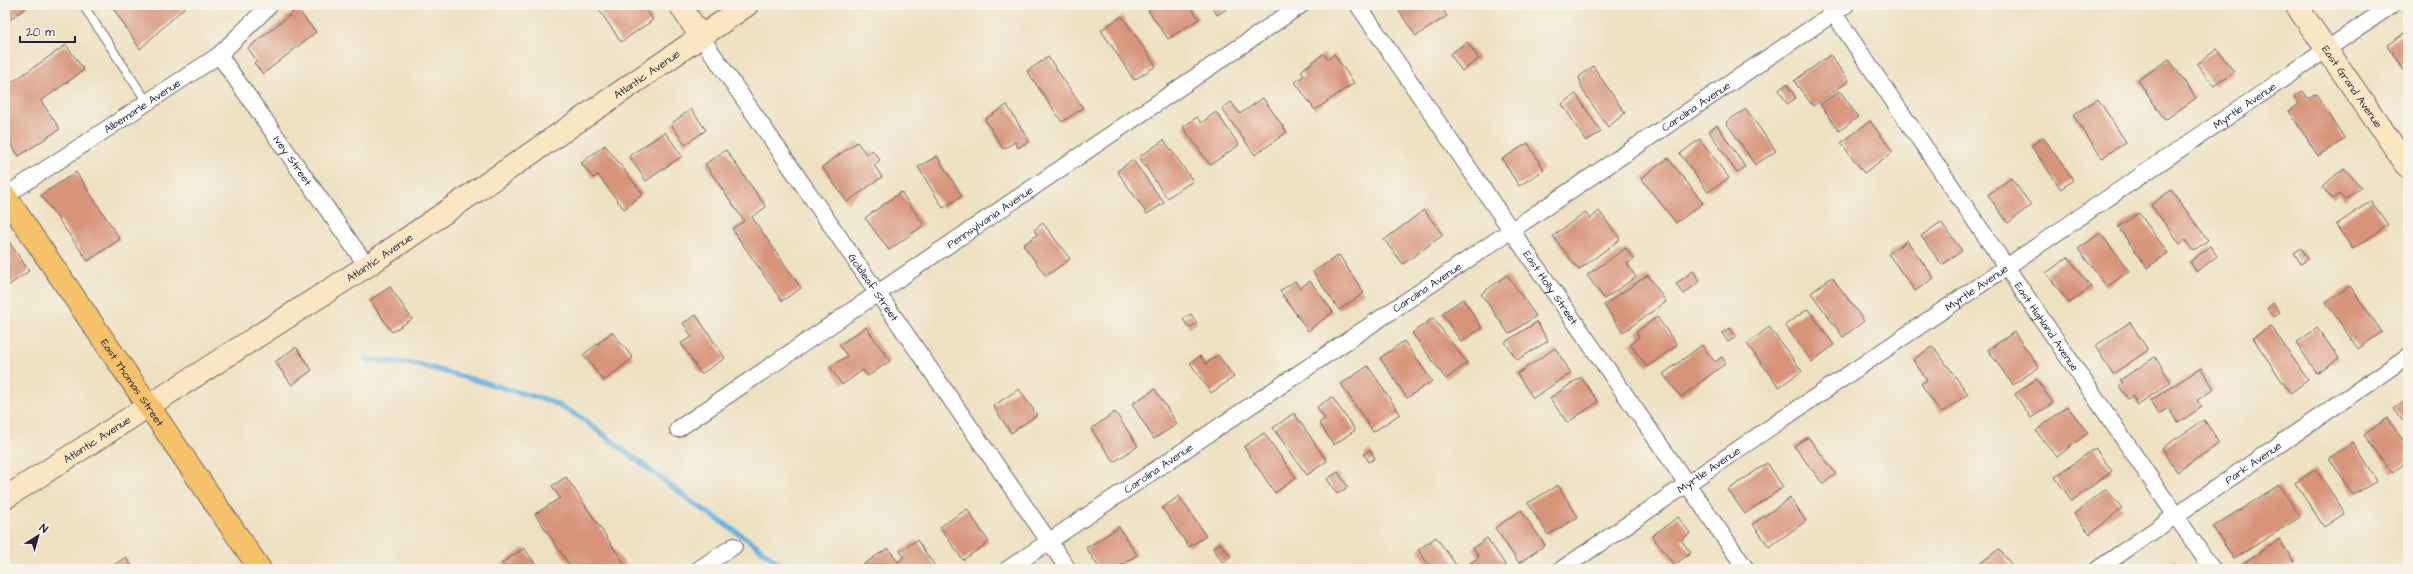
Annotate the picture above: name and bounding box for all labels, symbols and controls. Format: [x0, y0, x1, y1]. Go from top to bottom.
scale bar [20, 18, 75, 44]
text: 20 m [26, 24, 55, 41]
street label: East Grand Avenue [2318, 43, 2386, 131]
street label: Atlantic Avenue [611, 46, 683, 103]
street label: Albemarle Avenue [101, 75, 184, 137]
street label: Carolina Avenue [1659, 78, 1734, 135]
street label: Myrtle Avenue [2210, 79, 2279, 133]
street label: Ivey Street [270, 133, 316, 189]
street label: Pennsylvania Avenue [944, 183, 1036, 252]
street label: Atlantic Avenue [343, 230, 416, 286]
street label: East Holly Street [1519, 248, 1582, 328]
street label: Goldleaf Street [844, 251, 902, 325]
street label: Carolina Avenue [1390, 259, 1465, 316]
street label: Myrtle Avenue [1942, 261, 2011, 315]
street label: East Highland Avenue [2011, 279, 2082, 374]
street label: East Thomas Street [97, 336, 168, 430]
street label: Atlantic Avenue [60, 412, 134, 467]
street label: Park Avenue [2222, 438, 2285, 488]
street label: Carolina Avenue [1121, 440, 1196, 497]
street label: Myrtle Avenue [1674, 443, 1743, 497]
north arrow [18, 516, 58, 556]
text: N [36, 520, 51, 537]

